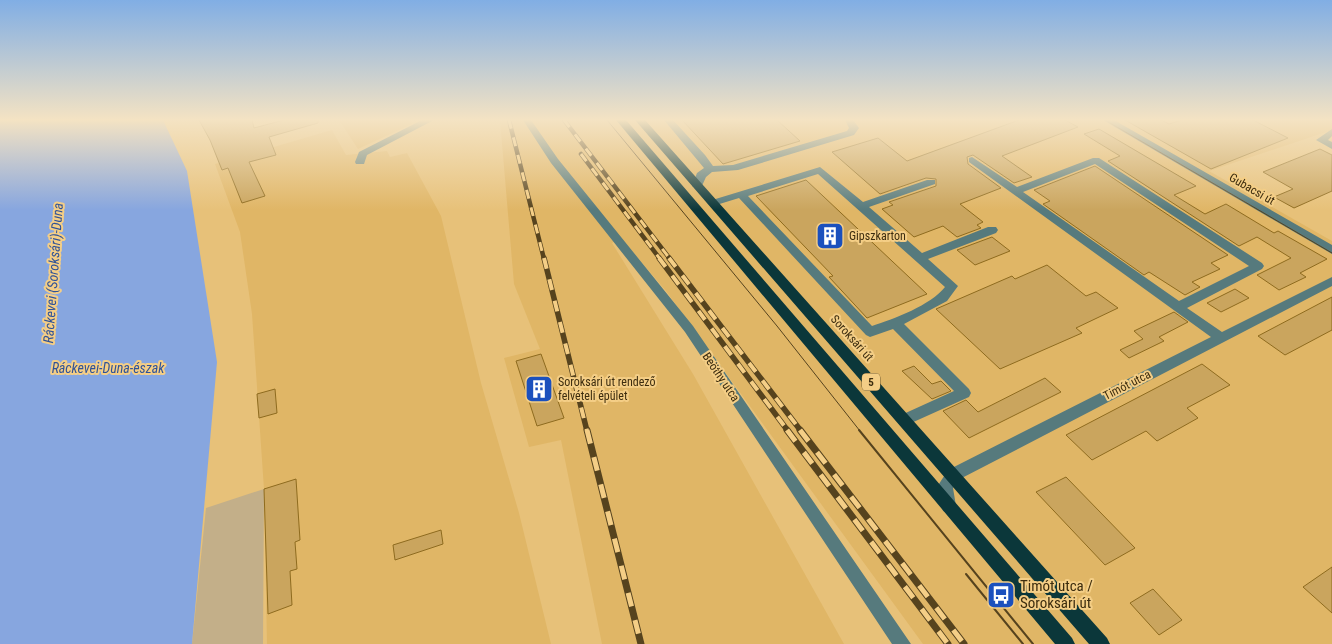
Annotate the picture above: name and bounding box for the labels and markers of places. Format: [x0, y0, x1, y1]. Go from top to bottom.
building icon: Gipszkarton [815, 221, 845, 251]
place label: Gipszkarton [849, 229, 906, 243]
building icon: Soroksári út rendező felvételi épület [524, 374, 554, 404]
place label: Soroksári út rendező felvételi épület [558, 375, 655, 403]
place label: Timót utca / Soroksári út [1020, 577, 1093, 612]
bus stop icon: Timót utca / Soroksári út [986, 580, 1016, 610]

